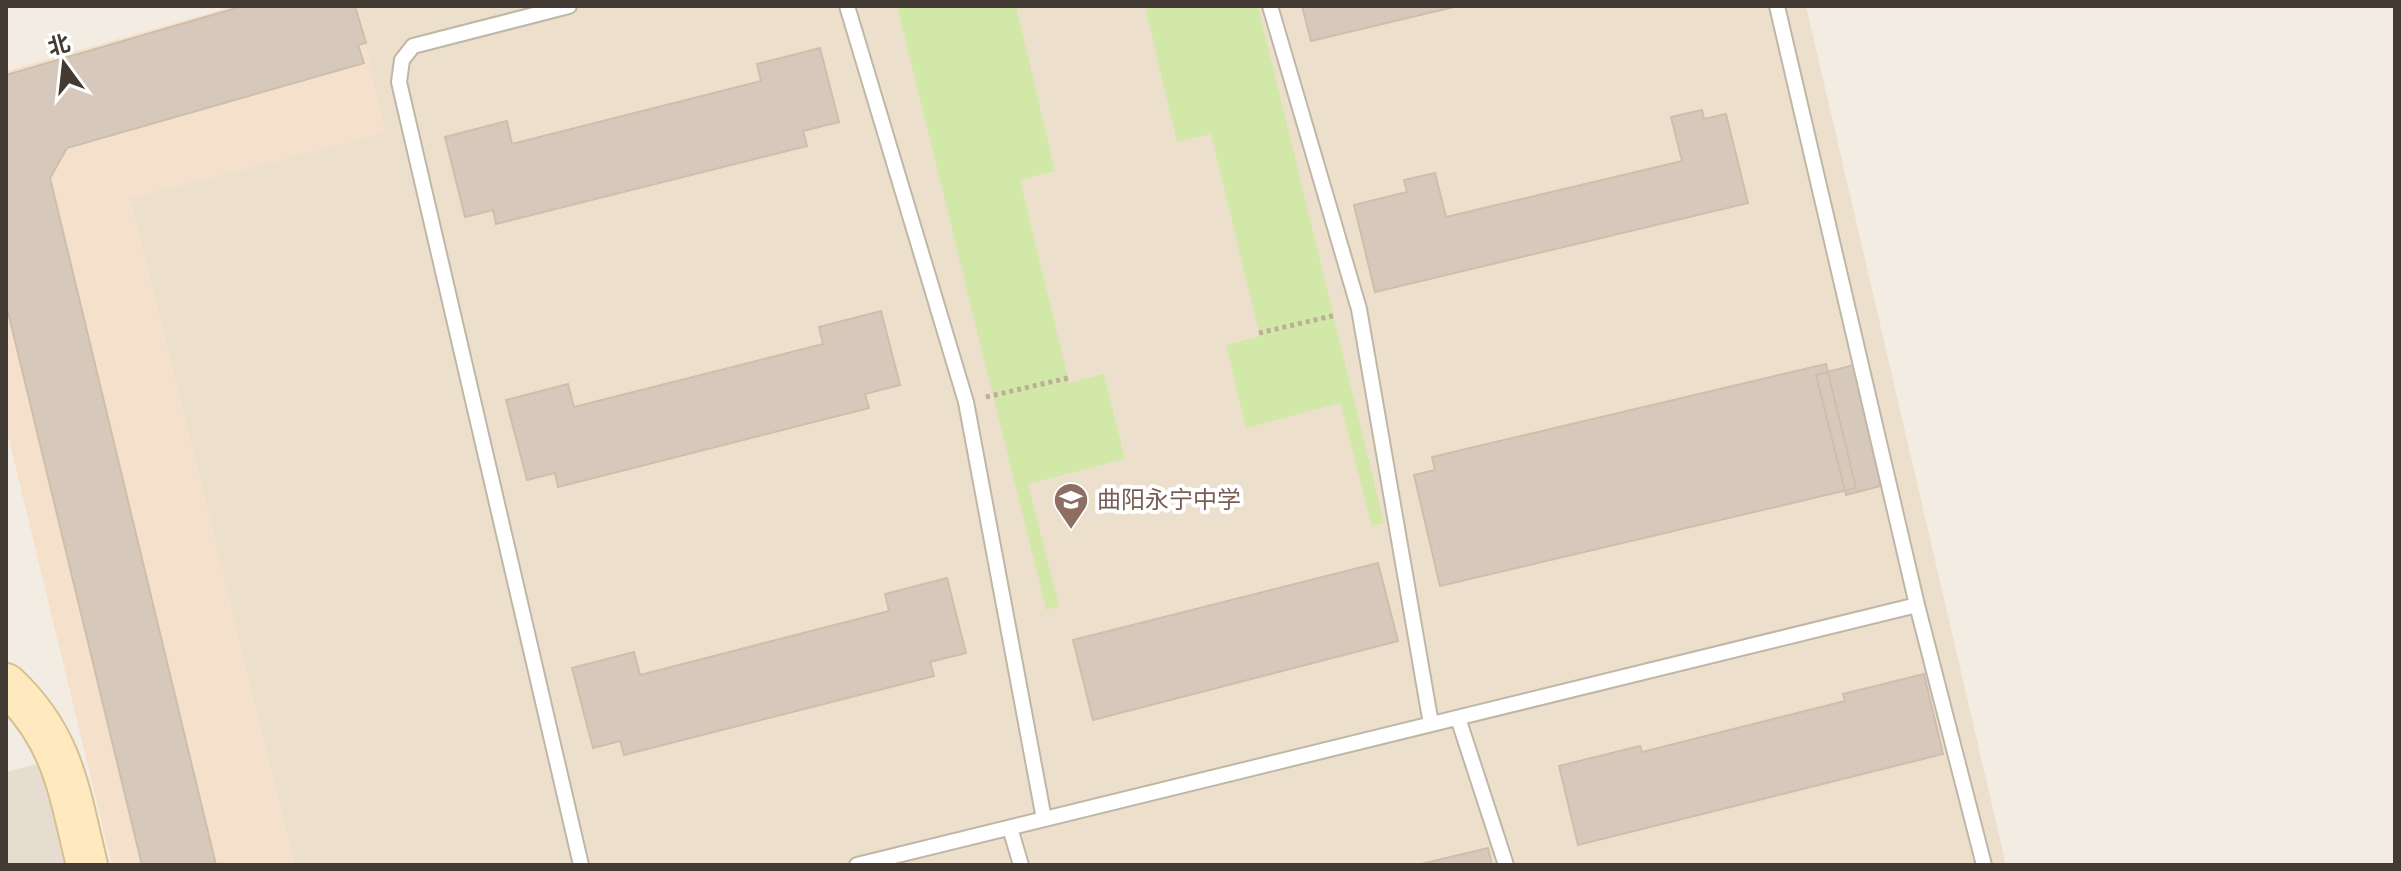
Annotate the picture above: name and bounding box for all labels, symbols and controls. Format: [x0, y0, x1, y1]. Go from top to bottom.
north arrow [24, 24, 104, 104]
text: 北 [45, 30, 73, 61]
school or university icon: 曲阳永宁中学 [1052, 481, 1090, 531]
place label: 曲阳永宁中学 [1097, 486, 1241, 515]

